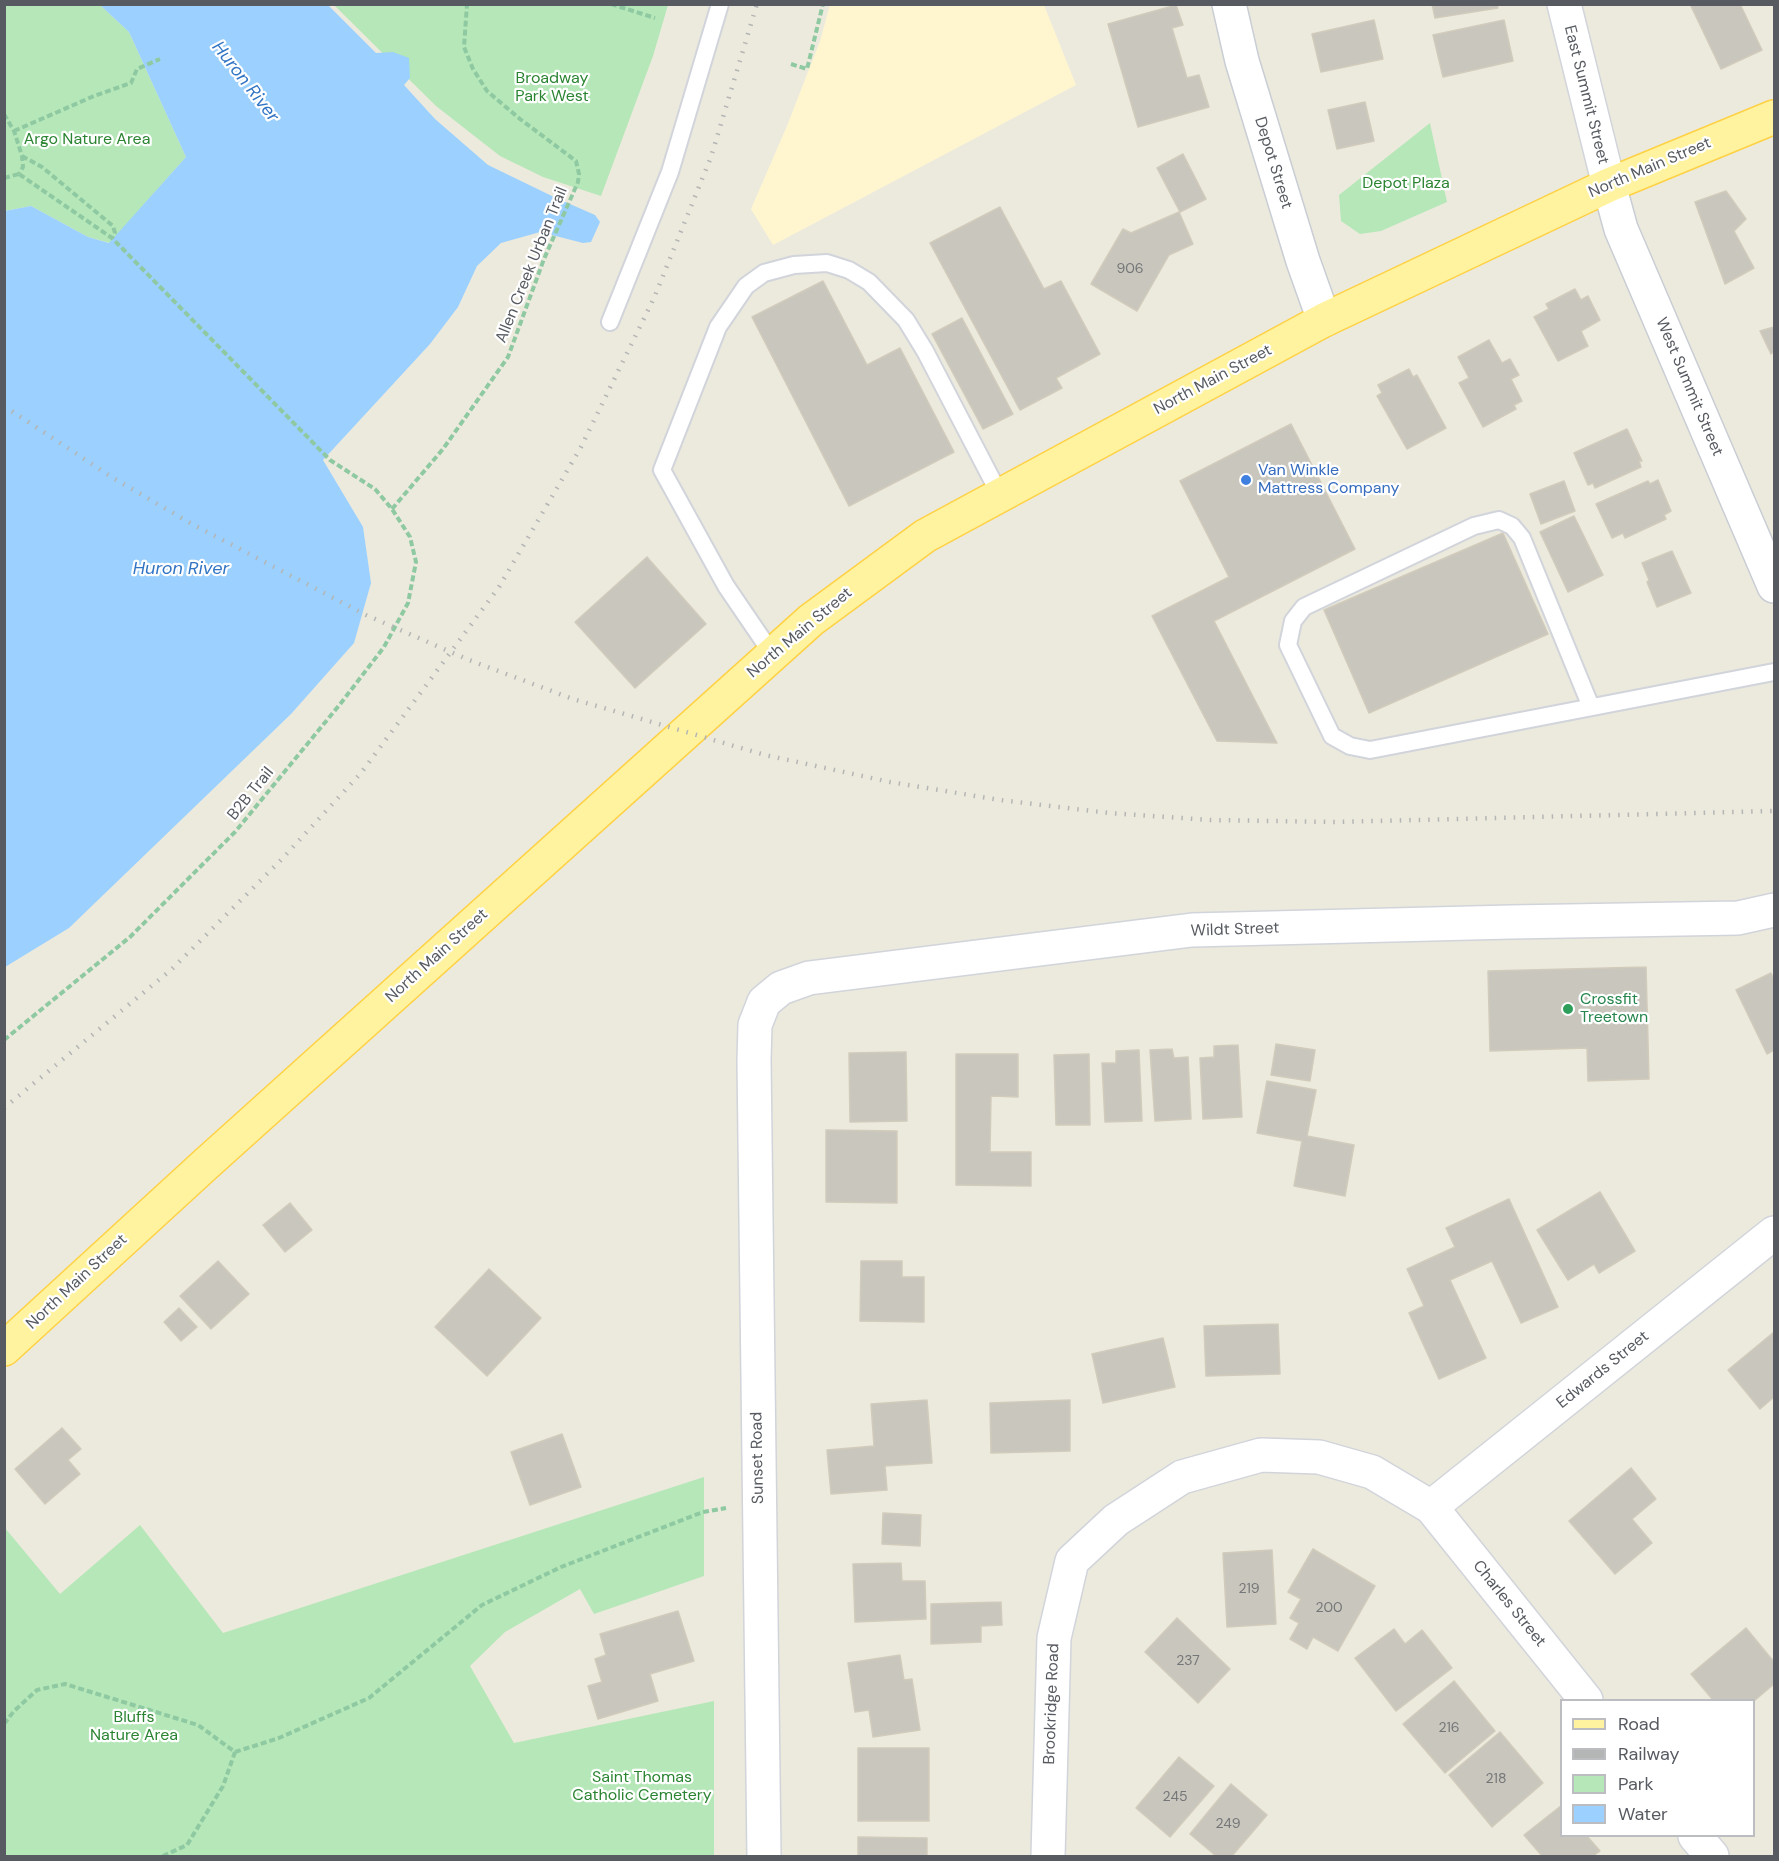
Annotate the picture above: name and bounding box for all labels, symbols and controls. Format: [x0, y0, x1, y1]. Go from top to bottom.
street label: East Summit Street [1559, 23, 1613, 167]
water label: Huron River [207, 37, 283, 127]
park label: Broadway Park West [515, 69, 589, 107]
street label: Depot Street [1250, 115, 1296, 211]
park label: Argo Nature Area [24, 130, 150, 150]
street label: North Main Street [1586, 134, 1714, 202]
park label: Depot Plaza [1362, 174, 1450, 194]
street label: Allen Creek Urban Trail [492, 184, 572, 346]
house number: 906 [1116, 261, 1144, 277]
street label: West Summit Street [1651, 315, 1727, 459]
street label: North Main Street [1151, 341, 1275, 419]
place label: Van Winkle Mattress Company [1258, 461, 1399, 499]
marker: Van Winkle Mattress Company [1239, 473, 1253, 487]
water label: Huron River [133, 558, 229, 580]
street label: North Main Street [744, 584, 856, 682]
street label: B2B Trail [224, 764, 278, 824]
street label: North Main Street [382, 905, 492, 1007]
street label: Wildt Street [1190, 919, 1280, 941]
place label: Crossfit Treetown [1580, 990, 1648, 1028]
marker: Crossfit Treetown [1561, 1002, 1575, 1016]
street label: North Main Street [23, 1230, 131, 1334]
street label: Edwards Street [1553, 1327, 1653, 1413]
street label: Sunset Road [748, 1412, 768, 1504]
street label: Charles Street [1468, 1557, 1550, 1651]
house number: 219 [1238, 1581, 1260, 1597]
house number: 200 [1315, 1600, 1343, 1616]
street label: Brookridge Road [1040, 1643, 1064, 1765]
house number: 237 [1176, 1653, 1200, 1669]
legend [1560, 1699, 1755, 1837]
park label: Bluffs Nature Area [90, 1708, 178, 1746]
text: Road [1618, 1712, 1660, 1736]
house number: 216 [1438, 1720, 1460, 1736]
text: Railway [1618, 1742, 1680, 1766]
park label: Saint Thomas Catholic Cemetery [572, 1768, 712, 1806]
house number: 218 [1486, 1771, 1506, 1787]
text: Park [1618, 1772, 1654, 1796]
house number: 245 [1163, 1789, 1187, 1805]
text: Water [1618, 1802, 1668, 1826]
house number: 249 [1215, 1816, 1241, 1832]

